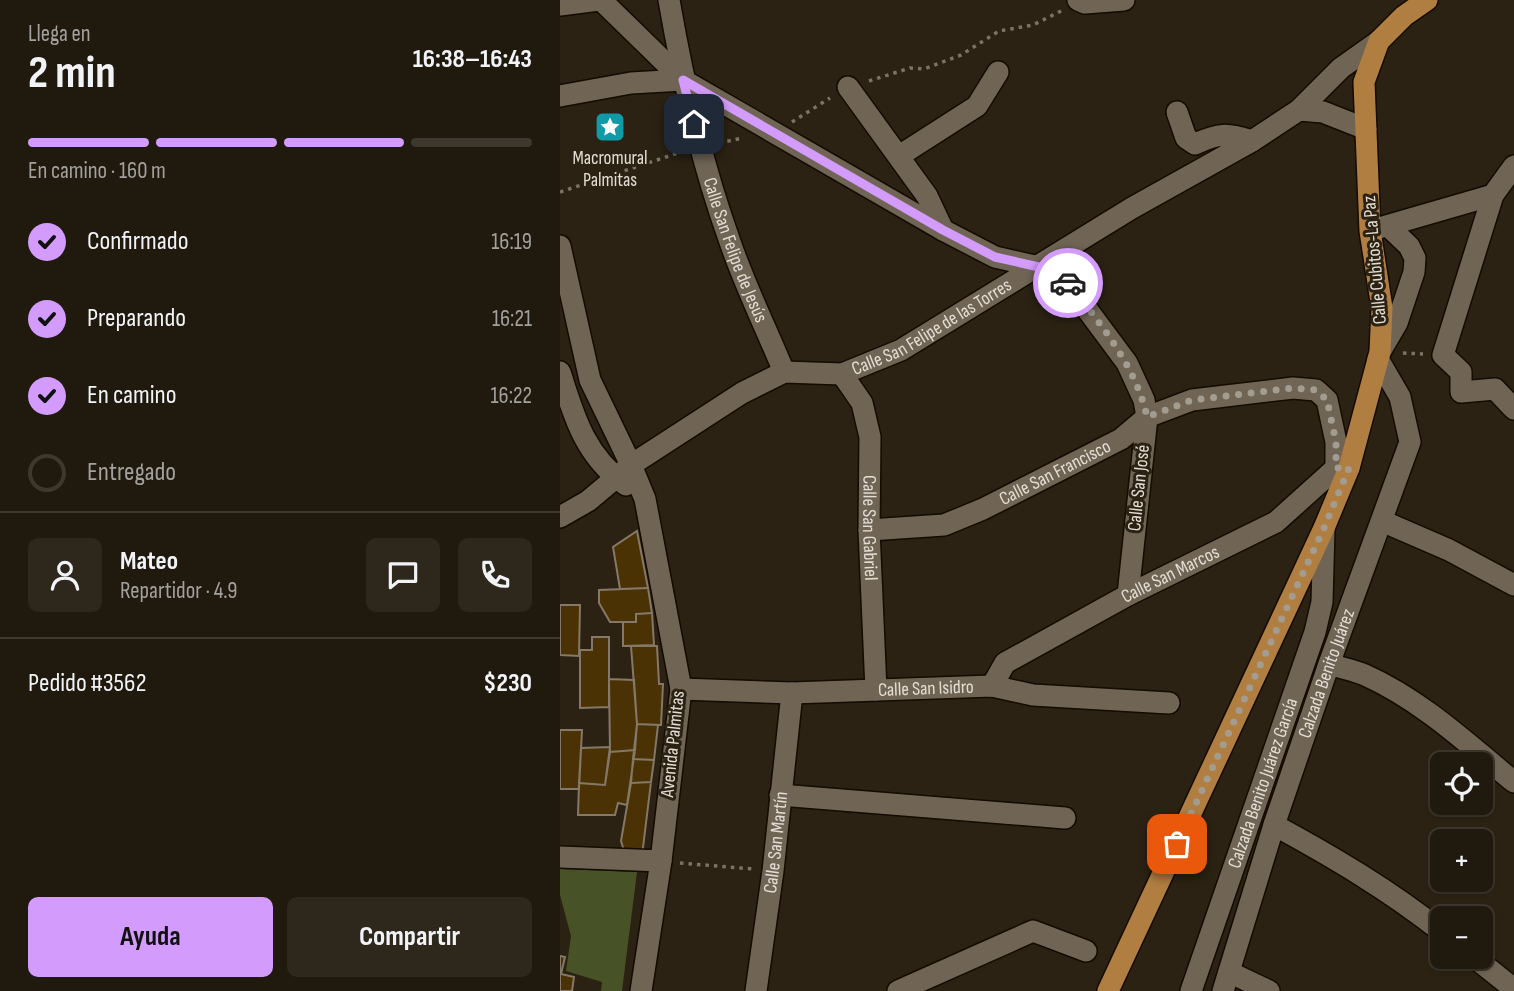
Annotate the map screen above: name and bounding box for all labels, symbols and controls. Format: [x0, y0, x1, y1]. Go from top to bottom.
text: Llega en [28, 20, 91, 48]
text: 16:38–16:43 [413, 44, 532, 75]
text: 2 min [28, 46, 116, 101]
pin [664, 94, 724, 154]
icon: home [675, 105, 713, 143]
place icon: Macromural Palmitas [593, 110, 627, 144]
place label: Macromural Palmitas [572, 147, 648, 192]
text: En camino · 160 m [28, 157, 166, 185]
street label: Calle San Felipe de Jesús [698, 175, 773, 326]
street label: Calle Cubitos-La Paz [1358, 195, 1392, 325]
icon: check [28, 223, 66, 261]
text: Confirmado [87, 226, 188, 257]
text: 16:19 [491, 228, 532, 256]
courier [1033, 248, 1103, 318]
icon: car [1049, 264, 1087, 302]
street label: Calle San Felipe de las Torres [848, 273, 1016, 380]
icon: check [28, 300, 66, 338]
text: Preparando [87, 303, 186, 334]
text: 16:21 [492, 305, 532, 333]
icon: check [28, 377, 66, 415]
text: En camino [87, 380, 177, 411]
text: 16:22 [491, 382, 532, 410]
street label: Calle San Francisco [995, 435, 1114, 510]
street label: Calle San José [1123, 444, 1155, 532]
text: Entregado [87, 457, 176, 488]
street label: Calle San Gabriel [857, 475, 883, 581]
button: person [28, 538, 102, 612]
button: chat [366, 538, 440, 612]
button: phone [458, 538, 532, 612]
street label: Calle San Marcos [1117, 540, 1223, 608]
text: Mateo [120, 546, 178, 577]
text: Repartidor · 4.9 [120, 577, 237, 605]
street label: Calzada Benito Juárez [1293, 605, 1360, 741]
text: Pedido #3562 [28, 668, 146, 699]
text: $230 [483, 668, 532, 699]
street label: Calle San Isidro [878, 675, 974, 701]
street label: Avenida Palmitas [656, 689, 690, 799]
street label: Calzada Benito Juárez García [1223, 695, 1303, 871]
map controls [1430, 752, 1493, 969]
button: locate [1430, 752, 1493, 815]
street label: Calle San Martín [758, 790, 793, 895]
pin [1147, 814, 1207, 874]
icon: bag [1158, 825, 1196, 863]
button: + [1430, 829, 1493, 892]
button: Ayuda [28, 897, 273, 977]
button: Compartir [287, 897, 532, 977]
button: − [1430, 906, 1493, 969]

